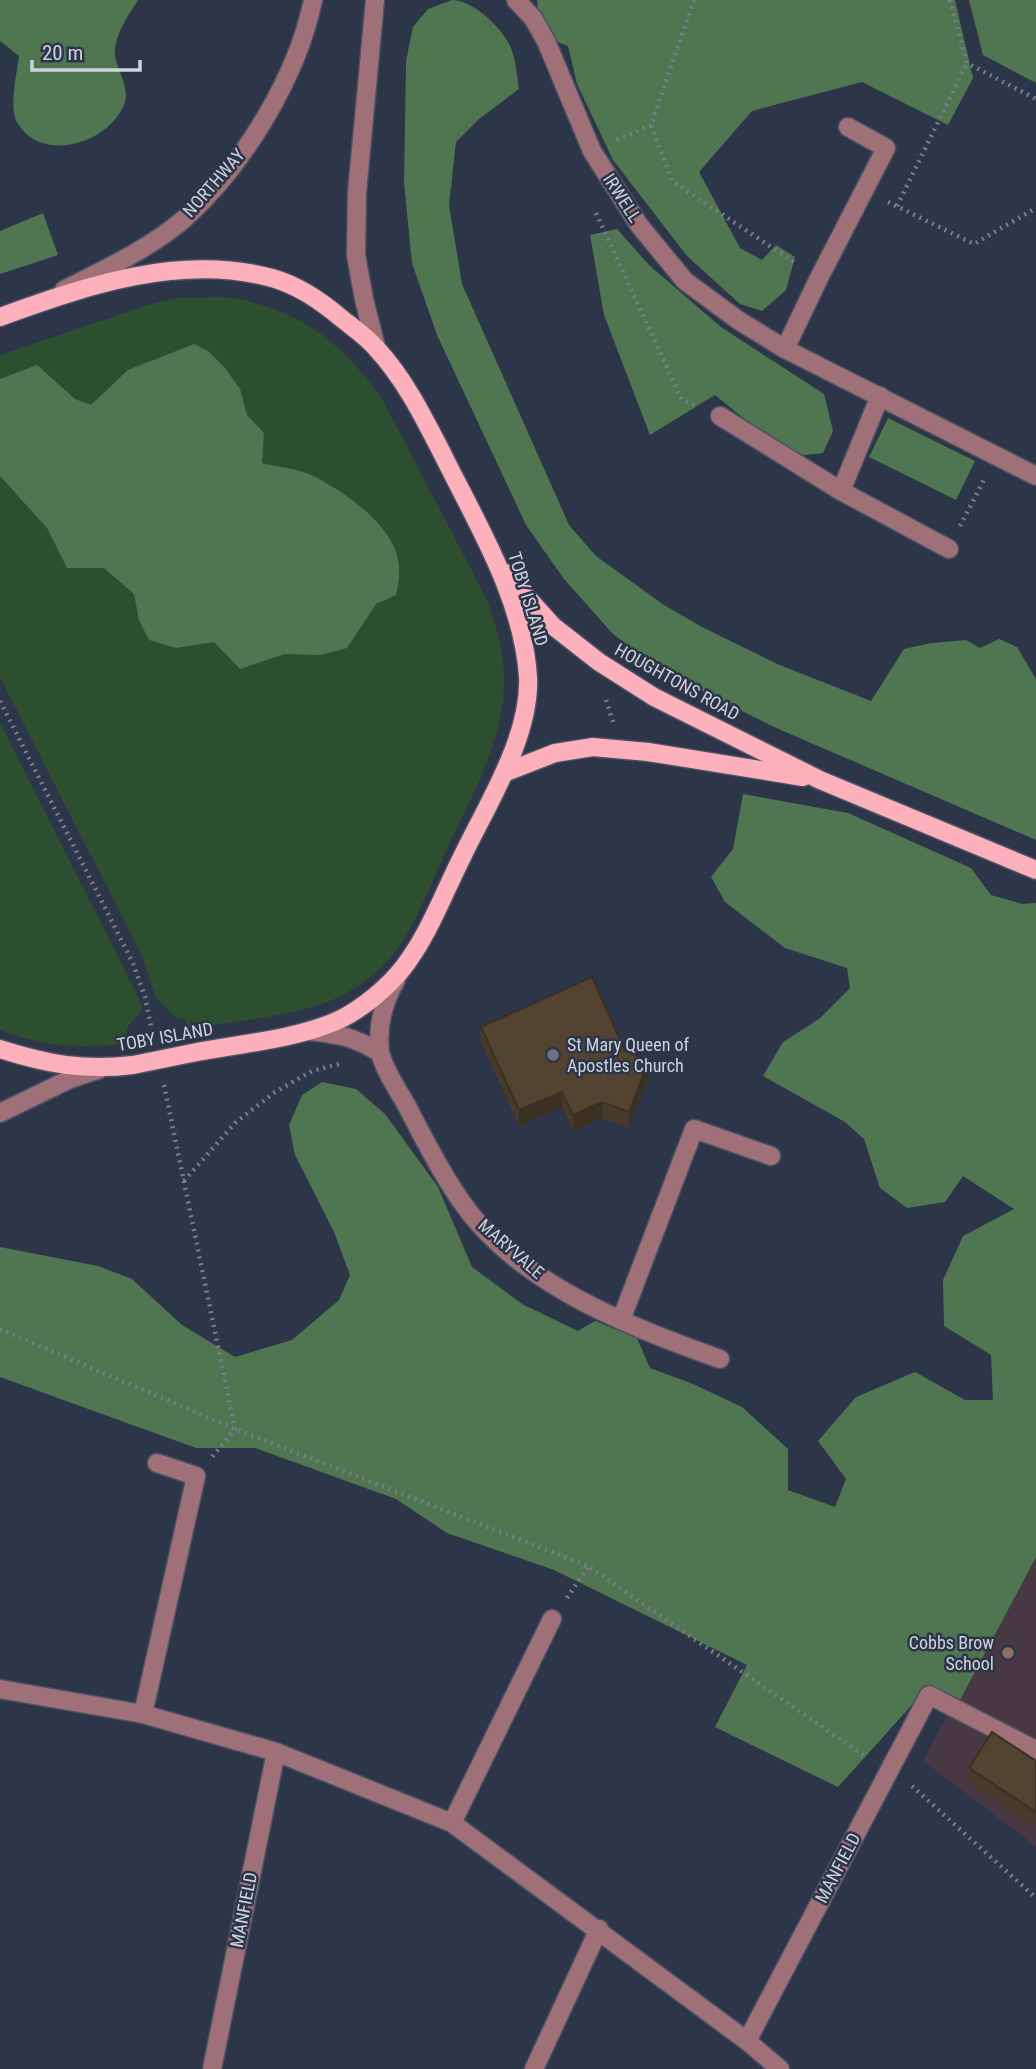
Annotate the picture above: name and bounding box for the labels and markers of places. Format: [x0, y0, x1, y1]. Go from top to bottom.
place label: St Mary Queen of Apostles Church [567, 1034, 690, 1076]
marker: St Mary Queen of Apostles Church [545, 1047, 561, 1063]
place label: Cobbs Brow School [909, 1632, 994, 1674]
marker: Cobbs Brow School [1000, 1645, 1016, 1661]

